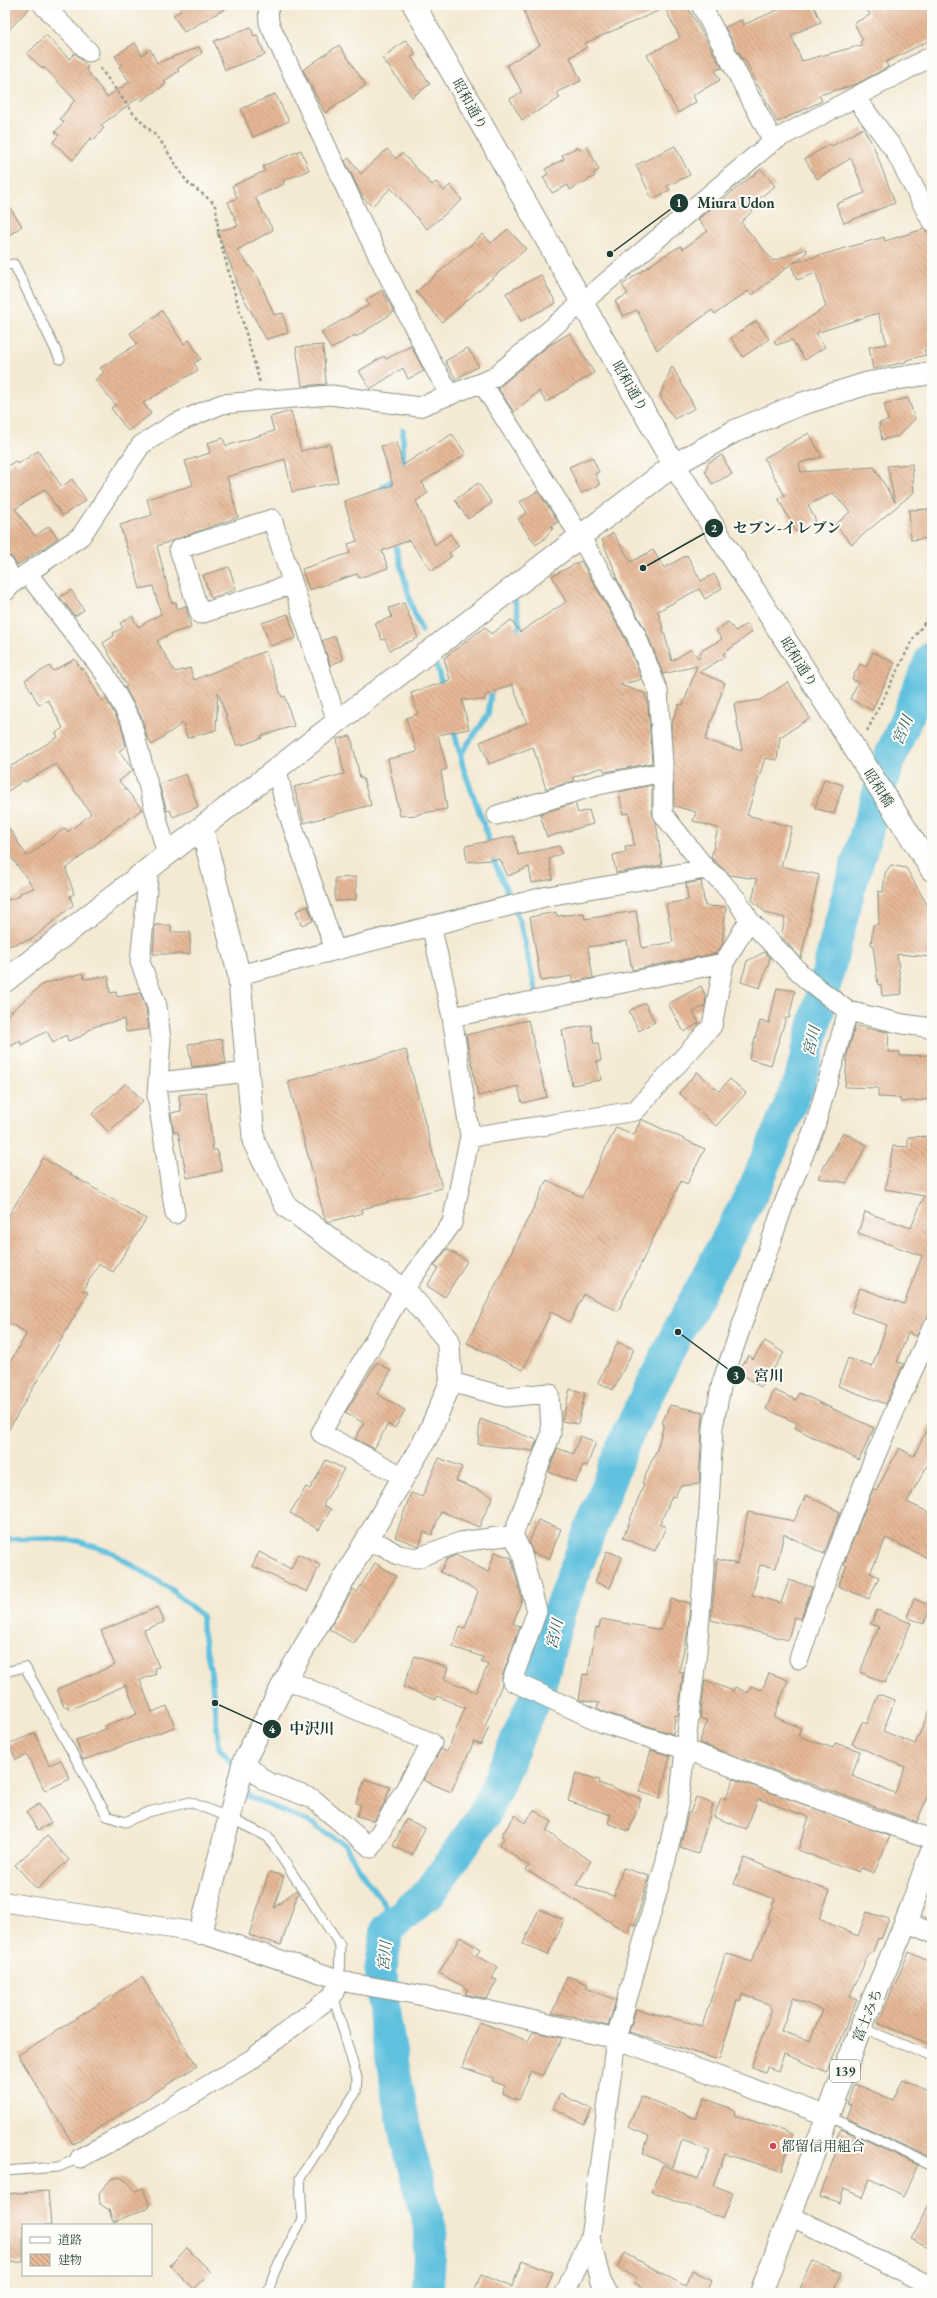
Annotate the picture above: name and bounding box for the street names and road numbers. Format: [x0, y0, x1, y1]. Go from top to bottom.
street label: 昭和通り [449, 75, 491, 133]
street label: 昭和通り [608, 357, 652, 415]
street label: 昭和通り [777, 633, 821, 691]
street label: 昭和橋 [860, 765, 898, 811]
street label: 富士みち [848, 1986, 886, 2044]
road number: 139 [830, 2060, 860, 2082]

